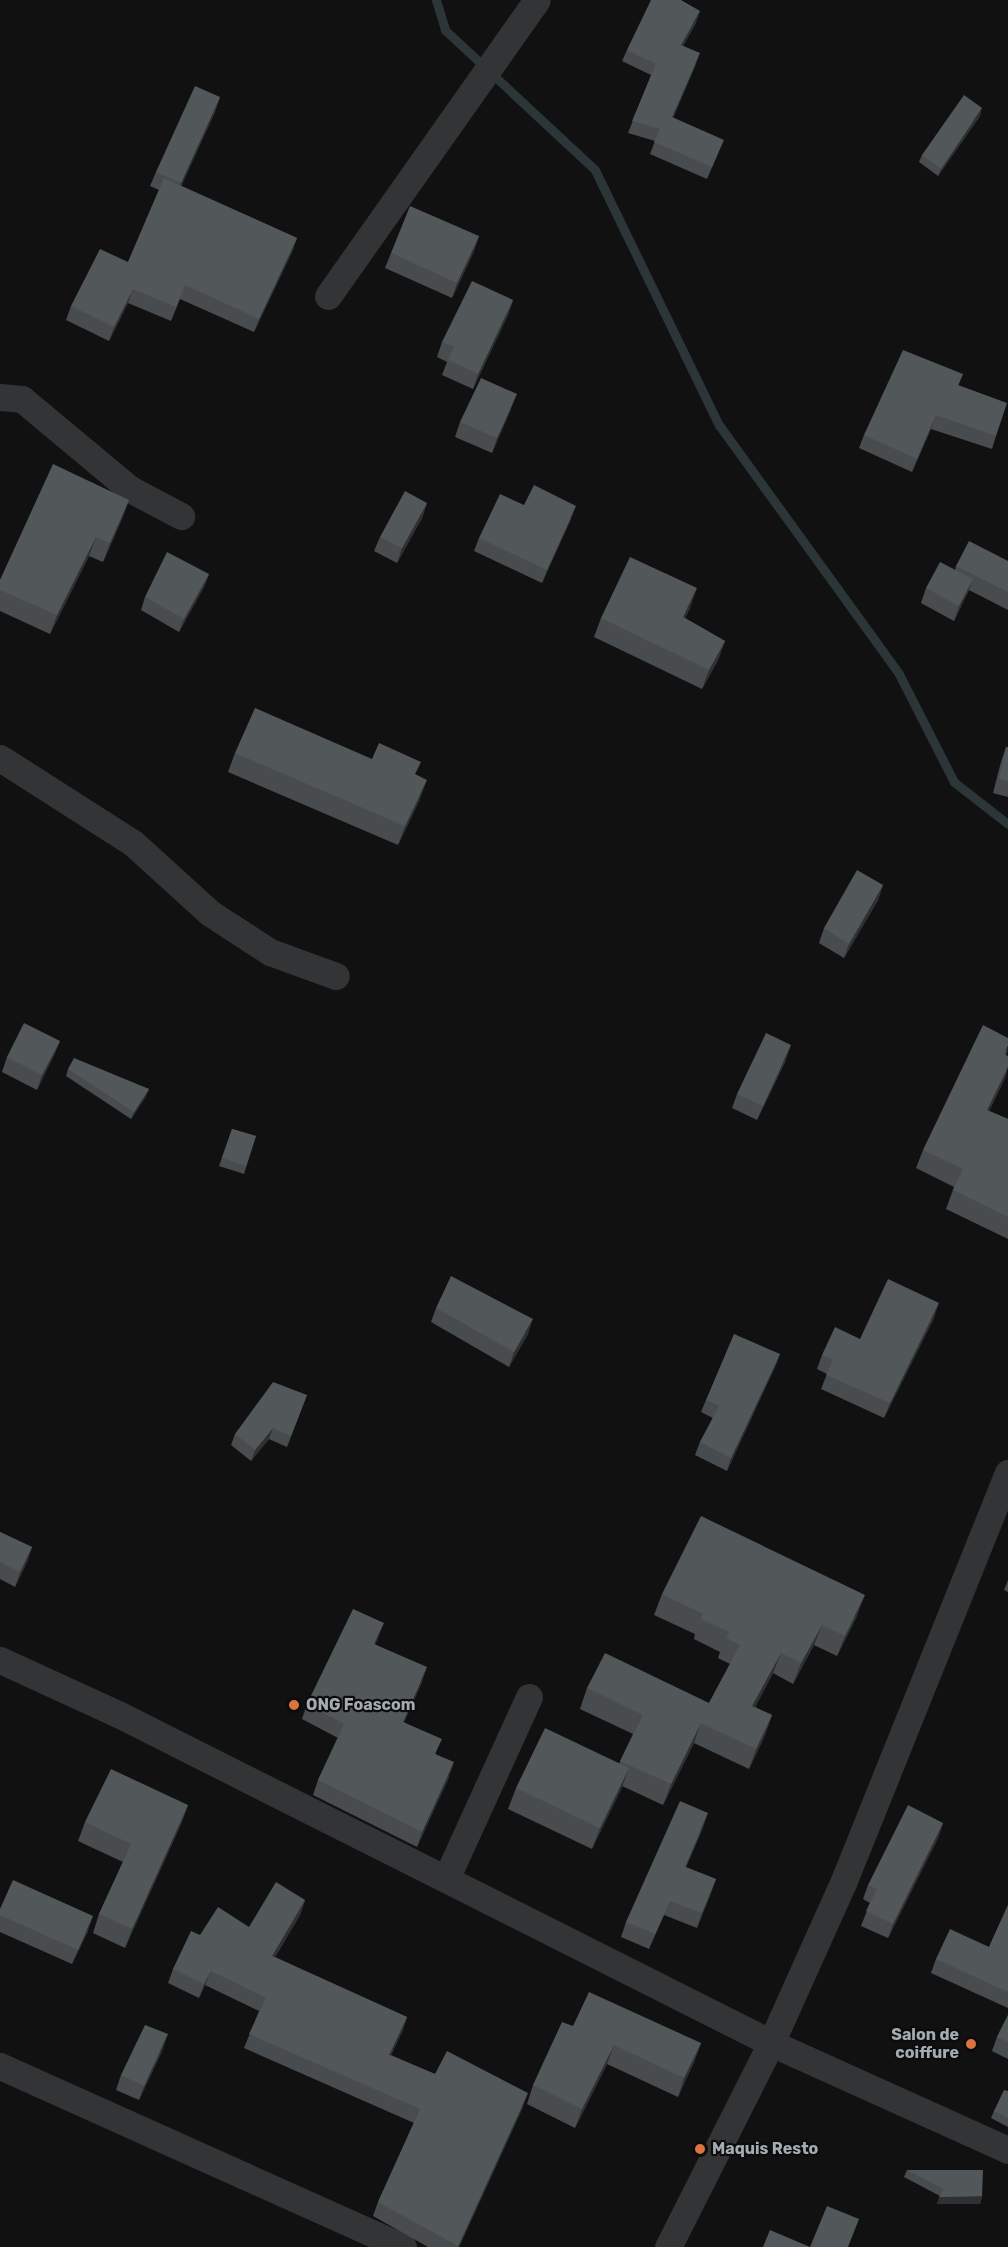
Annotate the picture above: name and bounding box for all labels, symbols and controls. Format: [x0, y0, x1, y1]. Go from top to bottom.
place label: ONG Foascom [306, 1695, 415, 1715]
marker: ONG Foascom [287, 1698, 301, 1712]
place label: Salon de coiffure [891, 2025, 959, 2063]
marker: Salon de coiffure [964, 2037, 978, 2051]
place label: Maquis Resto [712, 2139, 818, 2159]
marker: Maquis Resto [693, 2142, 707, 2156]

